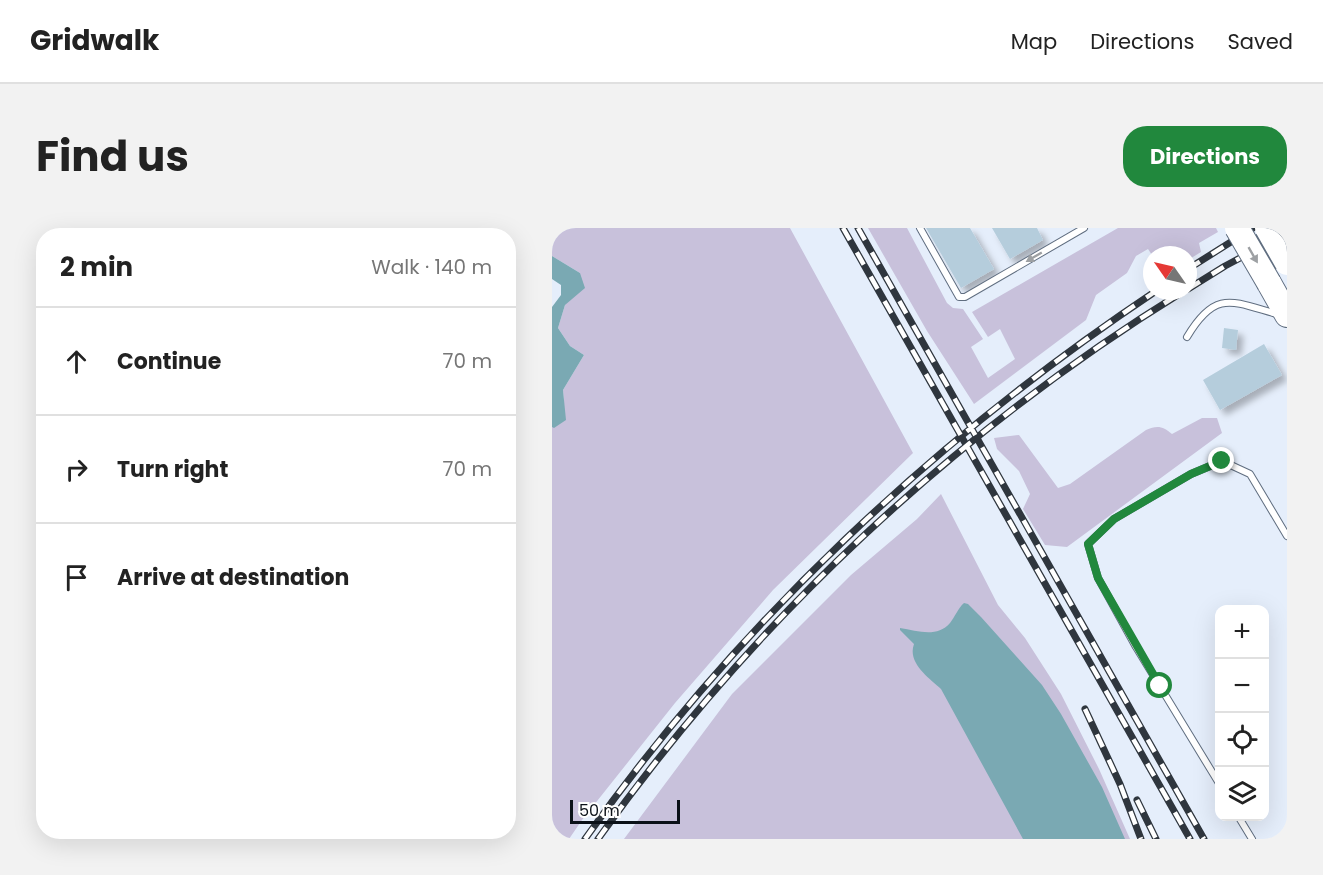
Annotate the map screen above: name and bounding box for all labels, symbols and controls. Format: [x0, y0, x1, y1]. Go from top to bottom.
text: Gridwalk [30, 21, 159, 60]
text: Map [1011, 27, 1057, 56]
text: Directions [1090, 27, 1194, 56]
text: Saved [1227, 27, 1293, 56]
button: Directions [1123, 126, 1287, 187]
text: Find us [36, 127, 189, 186]
north arrow [1143, 246, 1197, 300]
one-way arrow [1248, 247, 1258, 264]
text: 2 min [60, 249, 133, 285]
one-way arrow [1025, 252, 1042, 262]
text: Walk · 140 m [371, 253, 492, 281]
icon: ahead [60, 345, 93, 378]
text: Continue [117, 346, 221, 377]
text: 70 m [443, 347, 492, 375]
route end [1208, 447, 1234, 473]
icon: right [60, 453, 93, 486]
text: Turn right [117, 454, 228, 485]
text: 70 m [443, 455, 492, 483]
icon: arrive [60, 561, 93, 594]
text: Arrive at destination [117, 562, 349, 593]
map controls [1215, 605, 1269, 821]
button: + [1215, 605, 1269, 659]
button: − [1215, 659, 1269, 713]
route start [1146, 672, 1172, 698]
button: locate [1215, 713, 1269, 767]
button: layers [1215, 767, 1269, 821]
scale bar [570, 797, 680, 824]
text: 50 m [579, 799, 620, 822]

